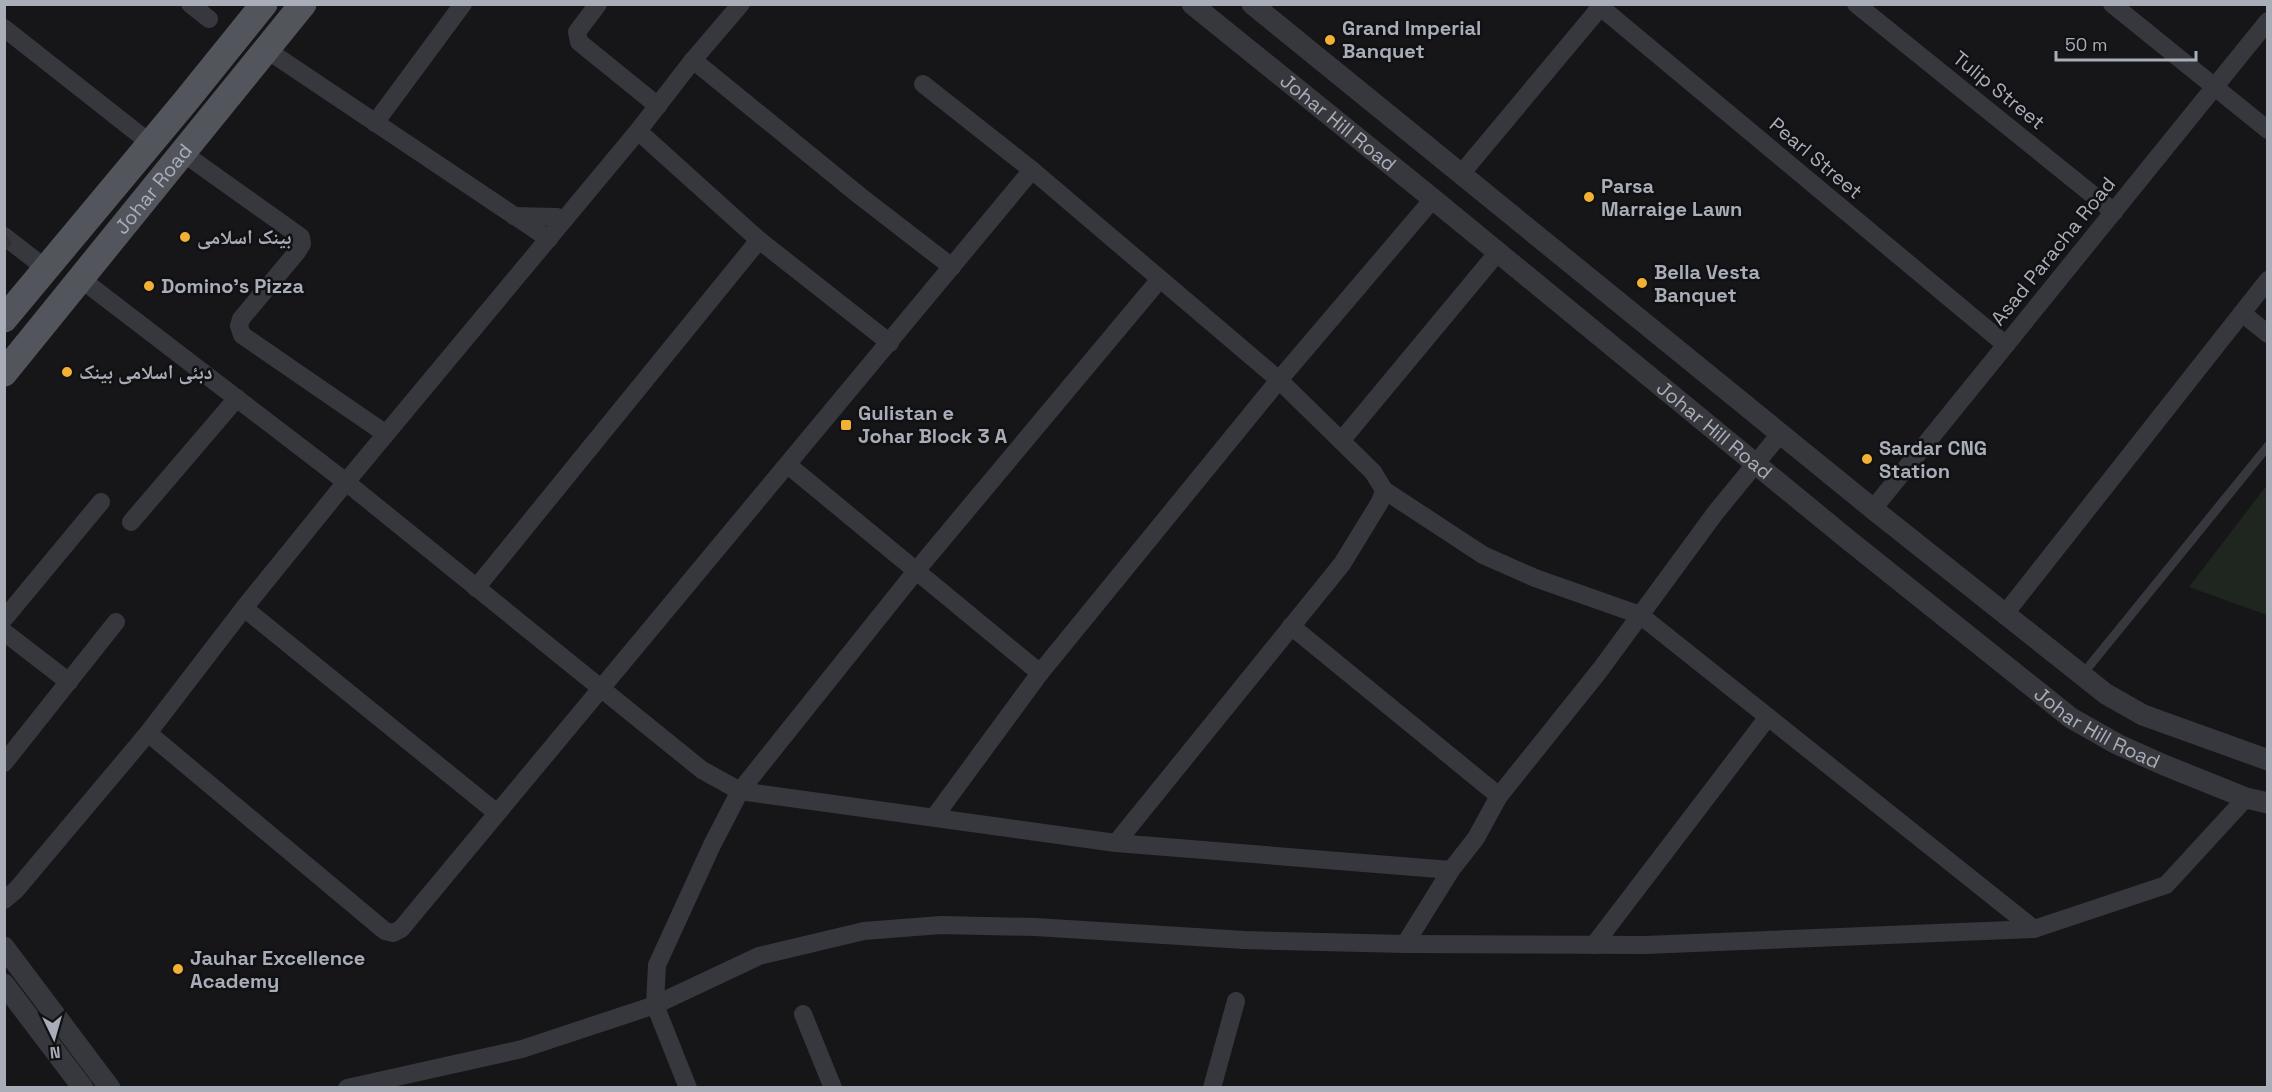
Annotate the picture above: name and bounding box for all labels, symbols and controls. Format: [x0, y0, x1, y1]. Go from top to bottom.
place label: Grand Imperial Banquet [1342, 15, 1481, 64]
scale bar [2056, 24, 2196, 62]
marker: Grand Imperial Banquet [1323, 33, 1337, 47]
text: 50 m [2065, 33, 2107, 56]
street label: Tulip Street [1948, 45, 2050, 135]
street label: Johar Hill Road [1275, 67, 1402, 177]
street label: Pearl Street [1764, 111, 1868, 205]
street label: Johar Road [109, 138, 198, 240]
street label: Asad Paracha Road [1985, 171, 2121, 331]
place label: Parsa Marraige Lawn [1601, 173, 1742, 222]
marker: Parsa Marraige Lawn [1582, 190, 1596, 204]
place label: بینک اسلامی [197, 224, 292, 250]
marker: بینک اسلامی [178, 230, 192, 244]
place label: Bella Vesta Banquet [1654, 259, 1761, 308]
place label: Domino's Pizza [161, 273, 304, 299]
marker: Bella Vesta Banquet [1635, 276, 1649, 290]
marker: Domino's Pizza [142, 279, 156, 293]
place label: دبئی اسلامی بینک [79, 359, 212, 385]
marker: دبئی اسلامی بینک [60, 365, 74, 379]
street label: Johar Hill Road [1651, 375, 1778, 485]
place label: Gulistan e Johar Block 3 A [858, 400, 1007, 449]
marker: Gulistan e Johar Block 3 A [839, 418, 853, 432]
place label: Sardar CNG Station [1879, 435, 1987, 484]
marker: Sardar CNG Station [1860, 452, 1874, 466]
street label: Johar Hill Road [2029, 681, 2164, 775]
place label: Jauhar Excellence Academy [190, 945, 365, 994]
marker: Jauhar Excellence Academy [171, 962, 185, 976]
north arrow [24, 1008, 84, 1068]
text: N [49, 1042, 62, 1063]

